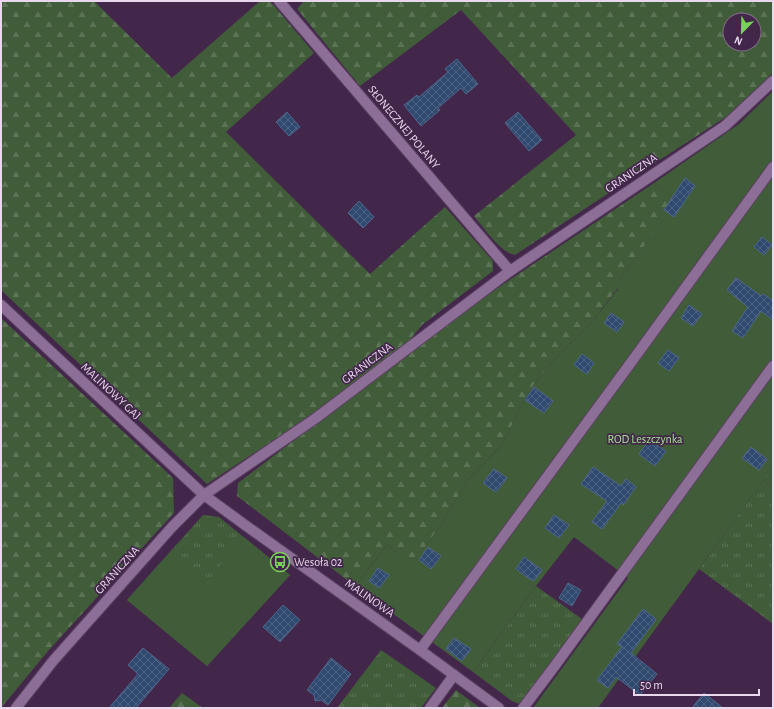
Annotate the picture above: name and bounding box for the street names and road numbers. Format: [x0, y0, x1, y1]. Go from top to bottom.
street label: SŁONECZNEJ POLANY [366, 83, 443, 171]
street label: GRANICZNA [603, 151, 659, 195]
street label: GRANICZNA [340, 340, 395, 386]
street label: MALINOWY GAJ [79, 360, 143, 422]
street label: GRANICZNA [93, 544, 141, 596]
street label: MALINOWA [343, 577, 397, 619]

